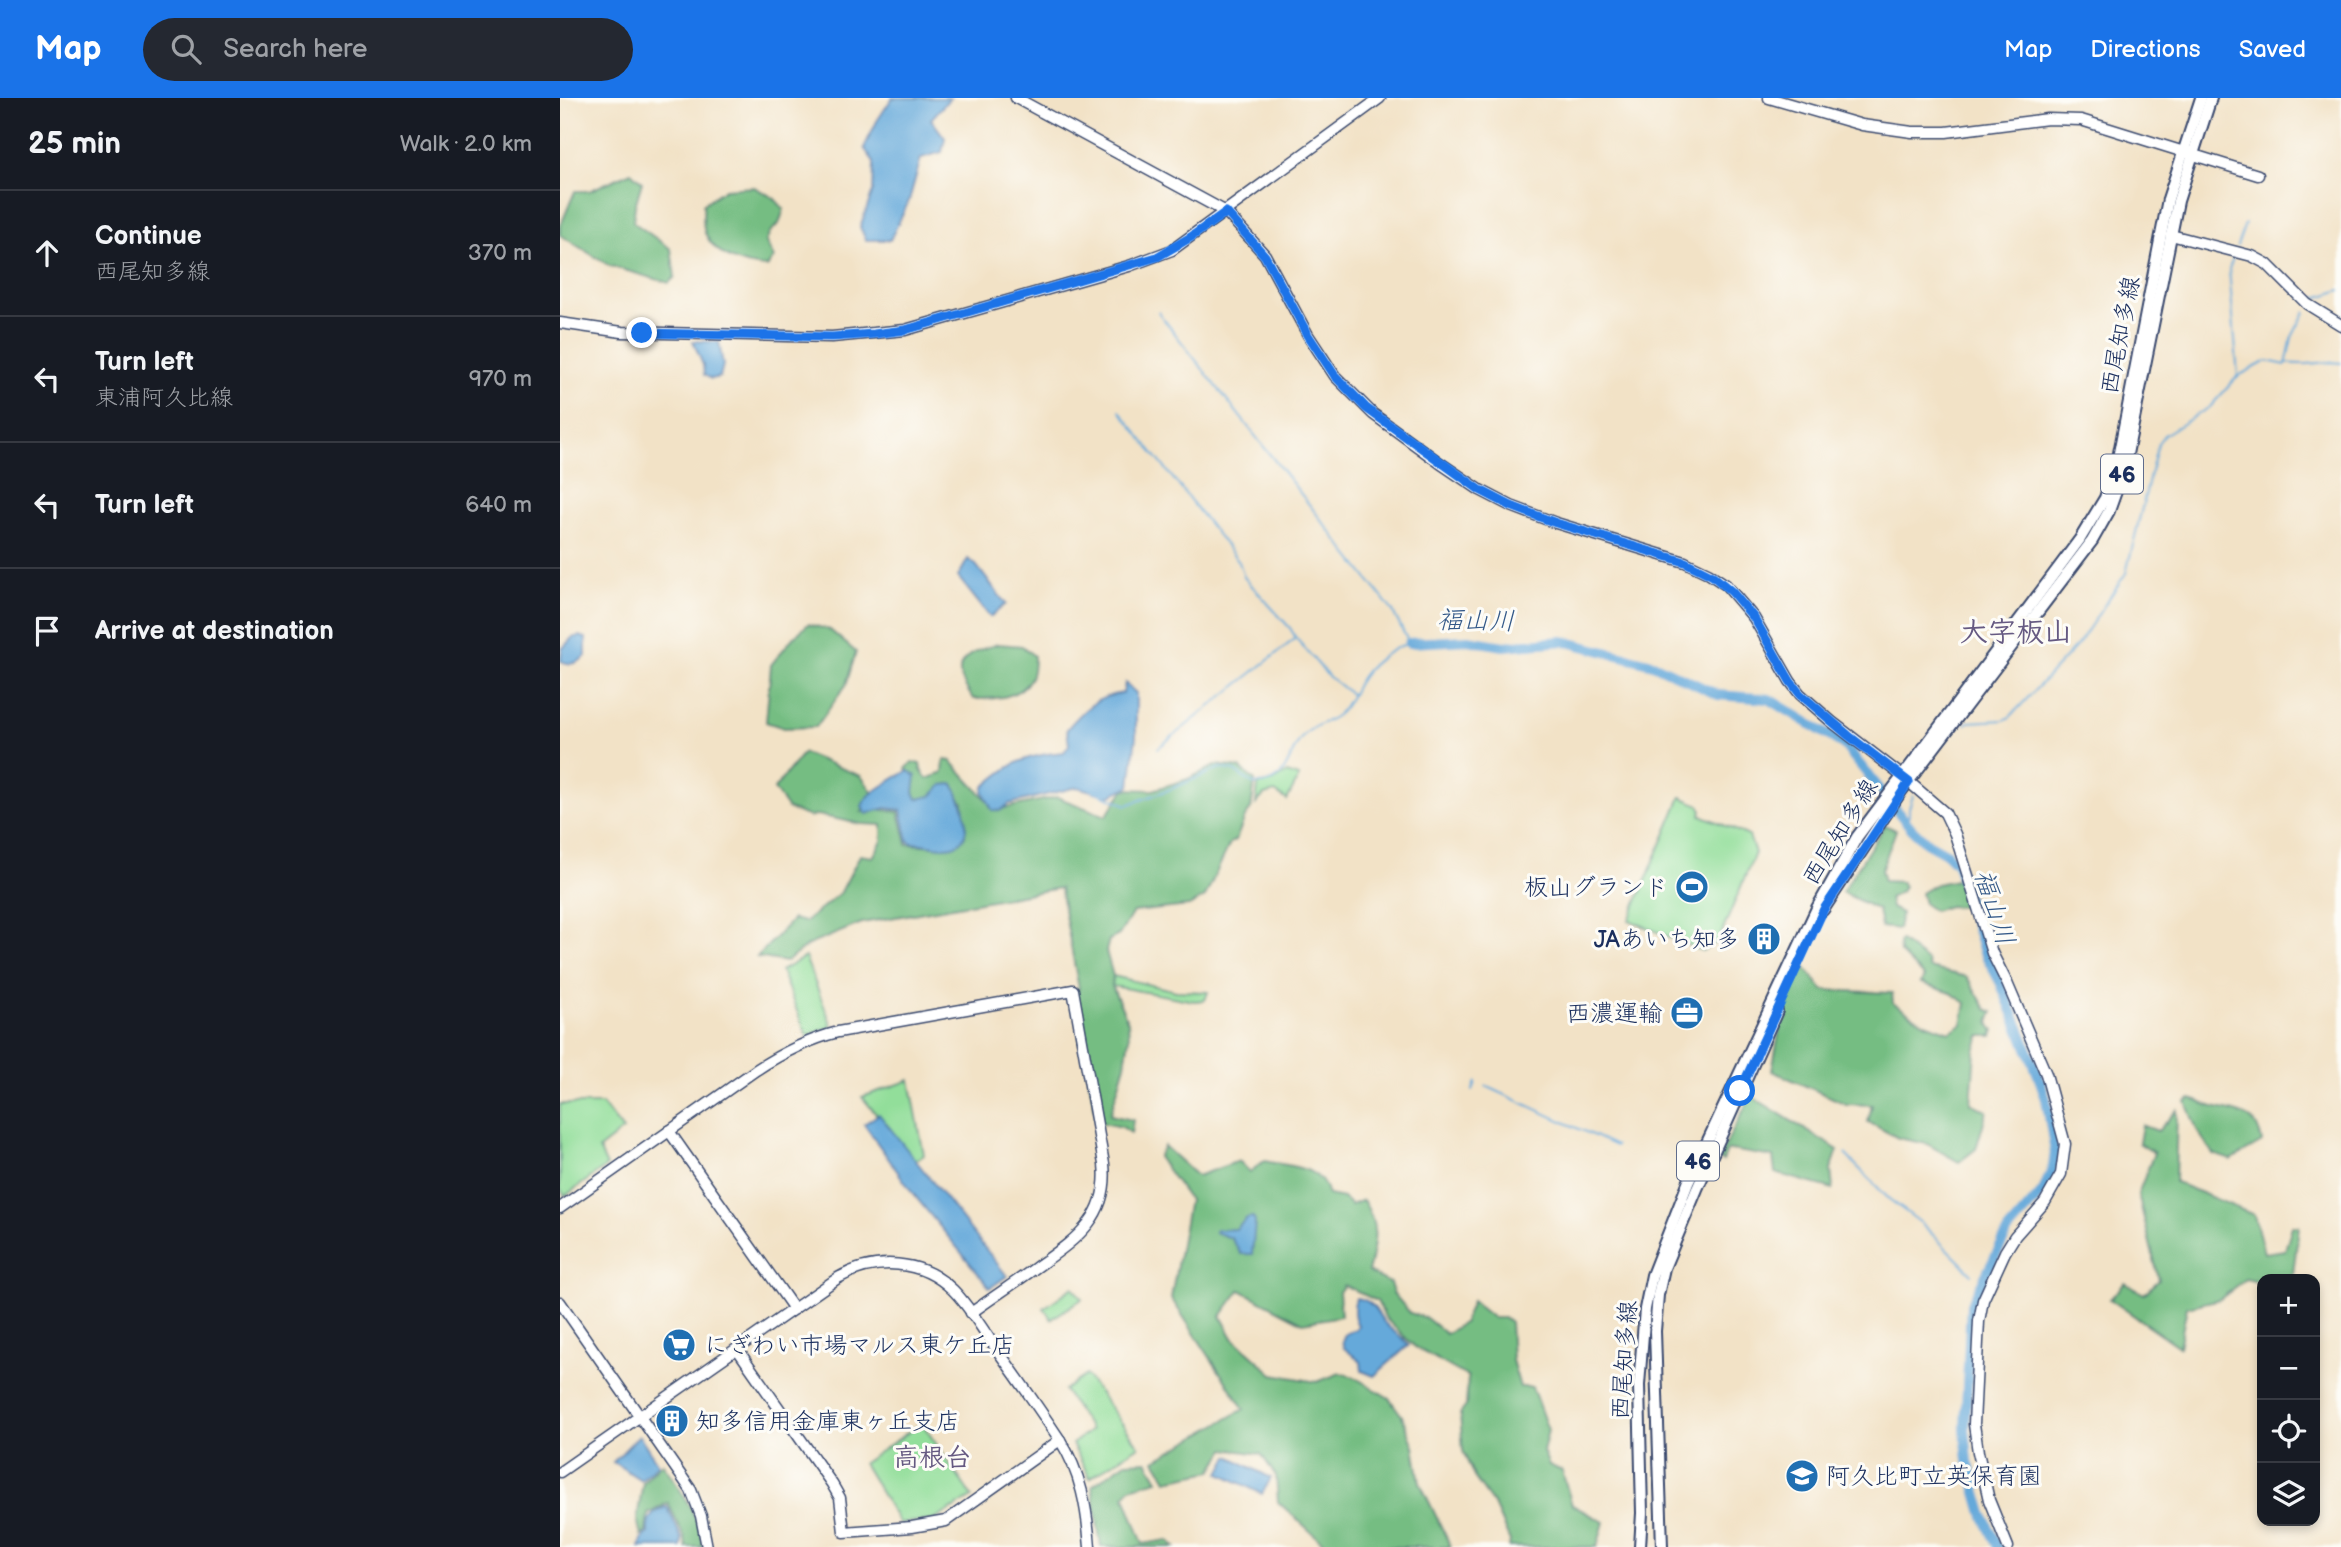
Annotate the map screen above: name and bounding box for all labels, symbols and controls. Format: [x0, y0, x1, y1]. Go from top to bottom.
search box [143, 18, 633, 81]
text: Map [35, 29, 101, 69]
icon: search [167, 30, 205, 68]
text: Search here [223, 34, 367, 65]
text: Map [2004, 35, 2052, 64]
text: Directions [2090, 35, 2201, 64]
text: Saved [2239, 35, 2306, 64]
text: 25 min [28, 126, 121, 162]
text: Walk · 2.0 km [400, 130, 532, 158]
text: Continue [95, 221, 202, 252]
icon: ahead [28, 234, 66, 272]
text: 370 m [468, 239, 532, 267]
text: 西尾知多線 [95, 258, 210, 286]
street label: 西尾知多線 [2095, 273, 2146, 397]
route end [626, 317, 657, 348]
text: Turn left [95, 347, 194, 378]
icon: left [28, 360, 66, 398]
text: 970 m [469, 365, 532, 393]
text: 東浦阿久比線 [95, 384, 233, 412]
road number: 46 [2101, 454, 2143, 494]
icon: left [28, 486, 66, 524]
text: Turn left [95, 490, 194, 521]
text: 640 m [465, 491, 532, 519]
water label: 福山川 [1437, 605, 1515, 638]
icon: arrive [28, 612, 66, 650]
text: Arrive at destination [95, 616, 334, 647]
district label: 大字板山 [1960, 616, 2072, 649]
street label: 西尾知多線 [1796, 774, 1885, 891]
water label: 福山川 [1967, 866, 2020, 949]
sports icon: 板山グランド [1673, 868, 1711, 906]
place label: 板山グランド [1524, 873, 1668, 902]
building icon: JAあいち知多 [1745, 920, 1783, 958]
place label: JAあいち知多 [1594, 925, 1740, 954]
office icon: 西濃運輸 [1668, 994, 1706, 1032]
place label: 西濃運輸 [1566, 999, 1662, 1028]
route start [1724, 1075, 1755, 1106]
road number: 46 [1677, 1142, 1719, 1180]
map controls [2257, 1274, 2320, 1526]
button: + [2257, 1274, 2320, 1337]
street label: 西尾知多線 [1606, 1299, 1643, 1421]
supermarket icon: にぎわい市場マルス東ケ丘店 [660, 1326, 698, 1364]
place label: にぎわい市場マルス東ケ丘店 [704, 1331, 1015, 1360]
button: − [2257, 1337, 2320, 1400]
button: locate [2257, 1400, 2320, 1463]
building icon: 知多信用金庫東ヶ丘支店 [653, 1402, 691, 1440]
place label: 知多信用金庫東ヶ丘支店 [696, 1407, 960, 1436]
district label: 高根台 [893, 1443, 971, 1474]
school or university icon: 阿久比町立英保育園 [1783, 1457, 1821, 1495]
place label: 阿久比町立英保育園 [1826, 1462, 2042, 1491]
button: layers [2257, 1463, 2320, 1526]

